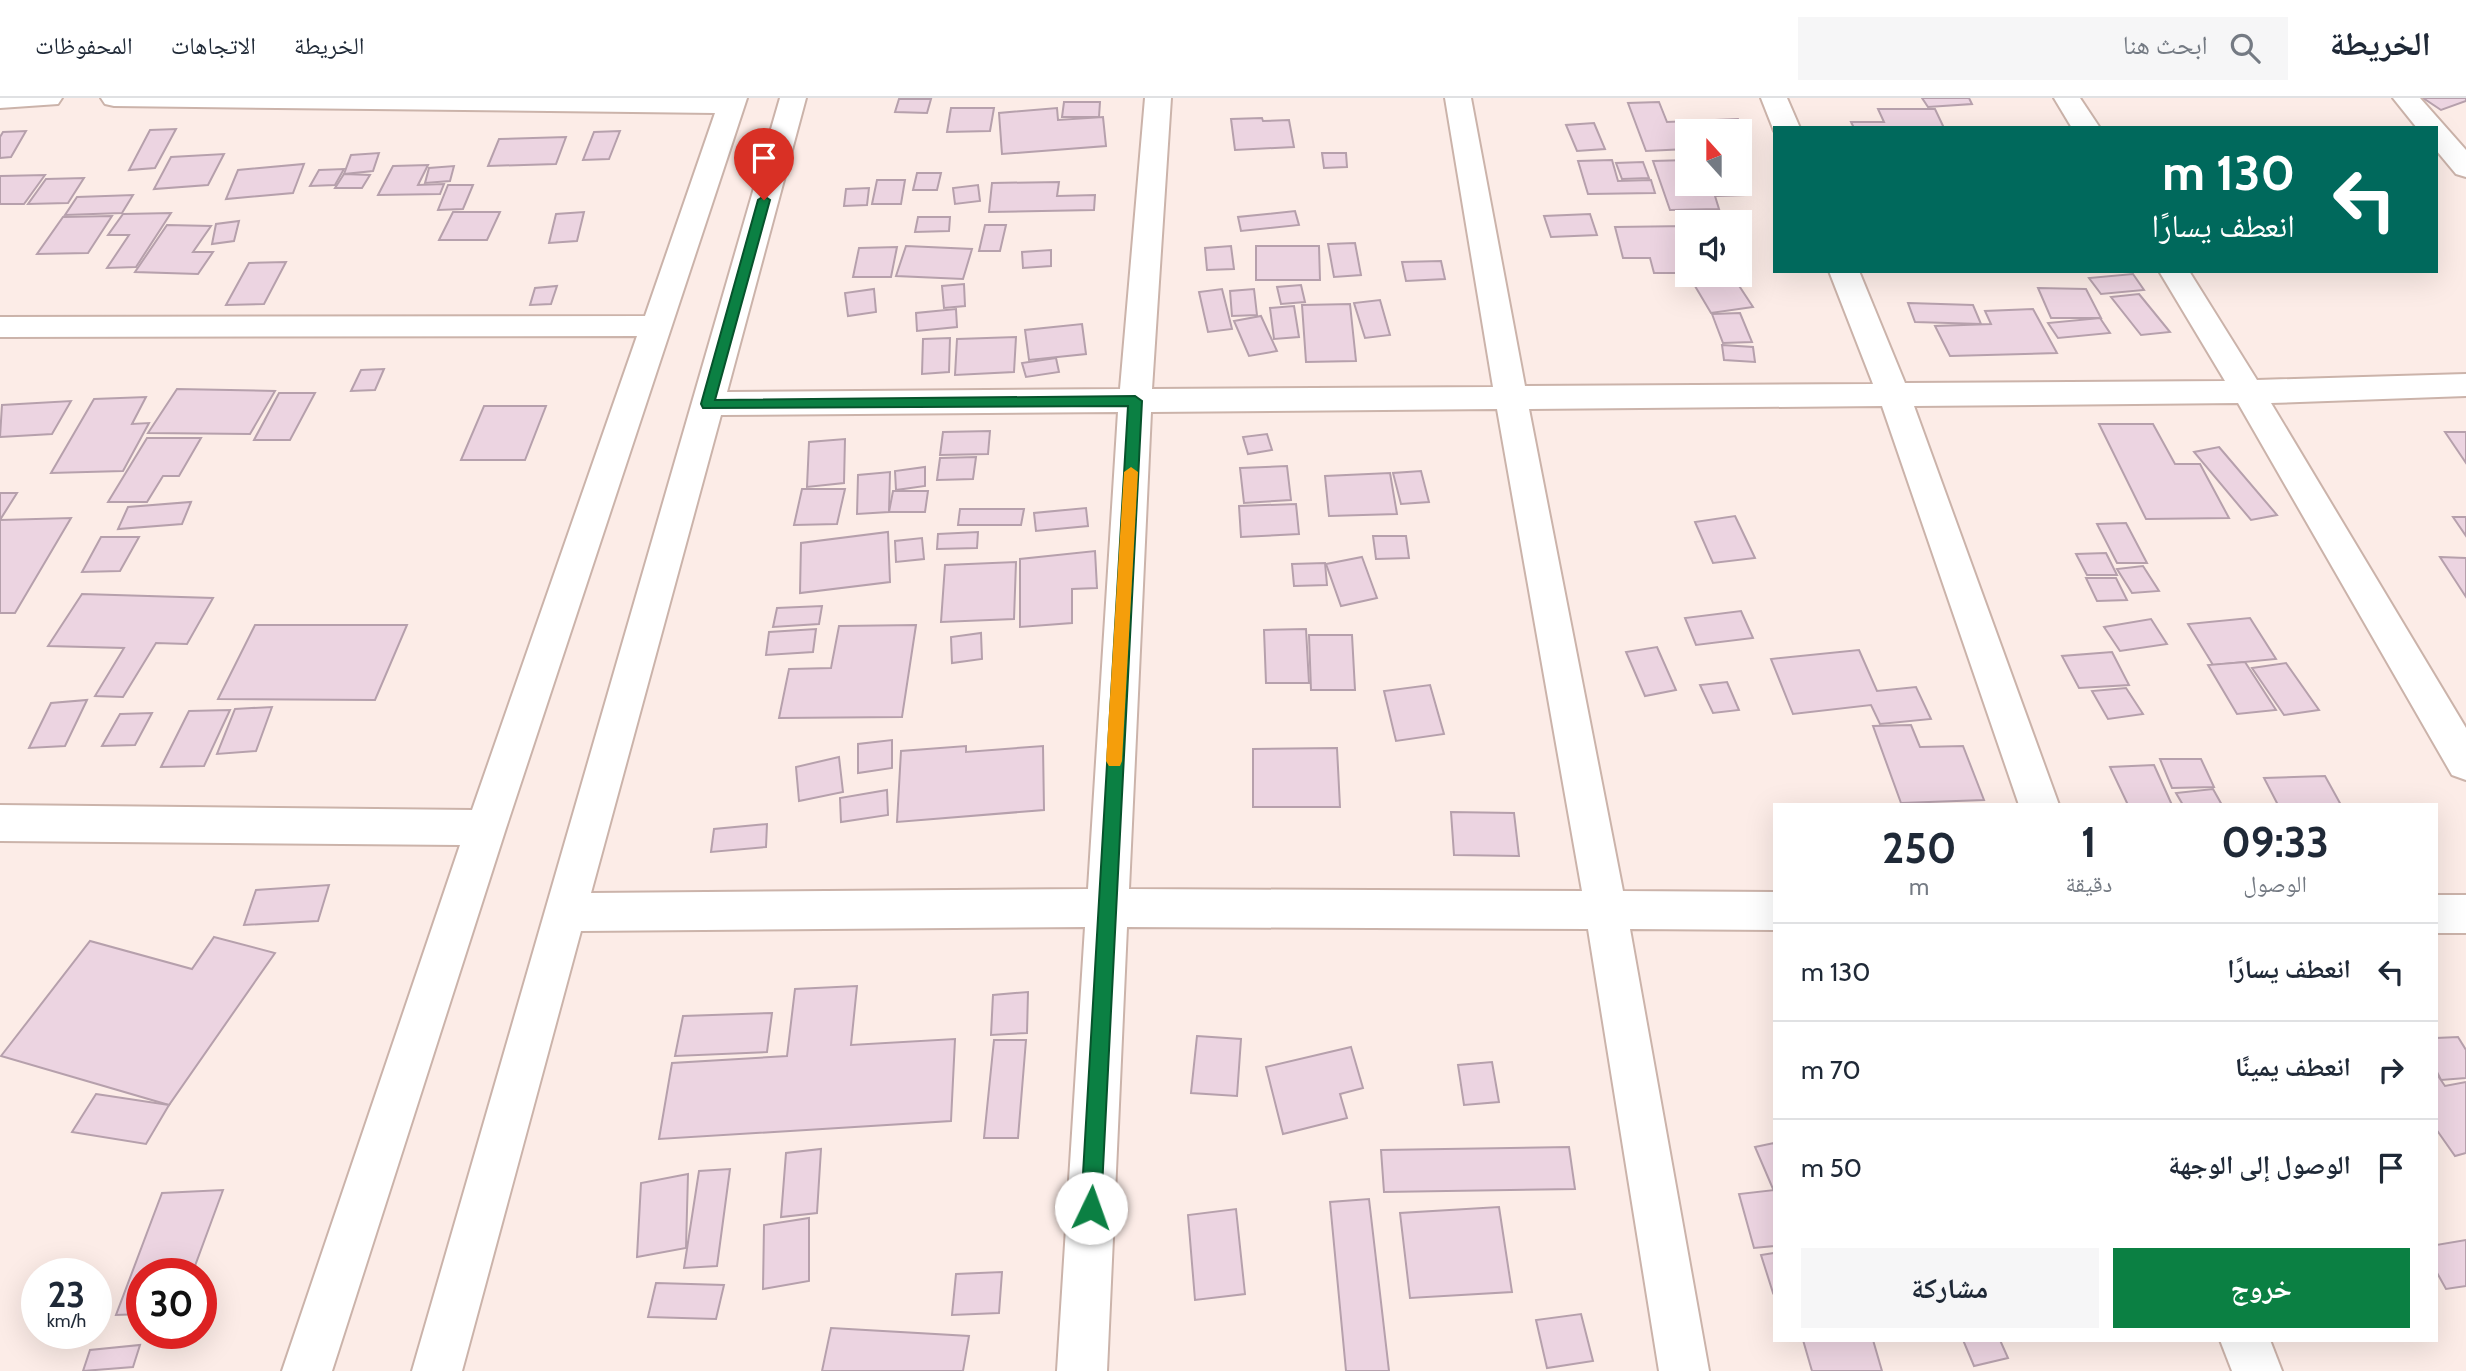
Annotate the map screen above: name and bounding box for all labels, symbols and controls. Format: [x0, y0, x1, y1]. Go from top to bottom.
search box [1798, 17, 2288, 80]
text: الخريطة [2330, 23, 2431, 63]
text: ابحث هنا [2123, 29, 2208, 61]
icon: search [2226, 29, 2264, 67]
text: المحفوظات [35, 31, 133, 60]
text: الاتجاهات [171, 31, 256, 60]
text: الخريطة [294, 31, 365, 60]
north arrow [1675, 119, 1752, 196]
map controls [1675, 119, 1752, 287]
pin [734, 128, 794, 200]
icon: arrive [745, 139, 783, 177]
text: 130 m [2162, 143, 2295, 202]
icon: left [2319, 154, 2410, 245]
text: انعطف يسارًا [2152, 206, 2295, 245]
button: sound [1675, 210, 1752, 287]
text: 1 [2081, 816, 2097, 868]
text: 09:33 [2221, 816, 2329, 868]
text: 250 [1882, 822, 1956, 874]
text: دقيقة [2065, 870, 2112, 898]
text: الوصول [2243, 870, 2307, 898]
text: m [1909, 873, 1929, 901]
text: انعطف يسارًا [2227, 953, 2351, 985]
icon: left [2372, 953, 2410, 991]
text: 130 m [1801, 956, 1870, 988]
text: انعطف يمينًا [2235, 1051, 2351, 1083]
icon: right [2372, 1051, 2410, 1089]
text: 70 m [1801, 1054, 1861, 1086]
text: الوصول إلى الوجهة [2168, 1149, 2351, 1181]
icon: arrive [2372, 1149, 2410, 1187]
text: 50 m [1801, 1152, 1862, 1184]
position arrow [1054, 1171, 1128, 1245]
button: مشاركة [1801, 1248, 2099, 1328]
button: خروج [2113, 1248, 2410, 1328]
speed limit sign: 30 [126, 1258, 217, 1349]
text: 23 [48, 1273, 85, 1316]
text: km/h [47, 1310, 86, 1332]

